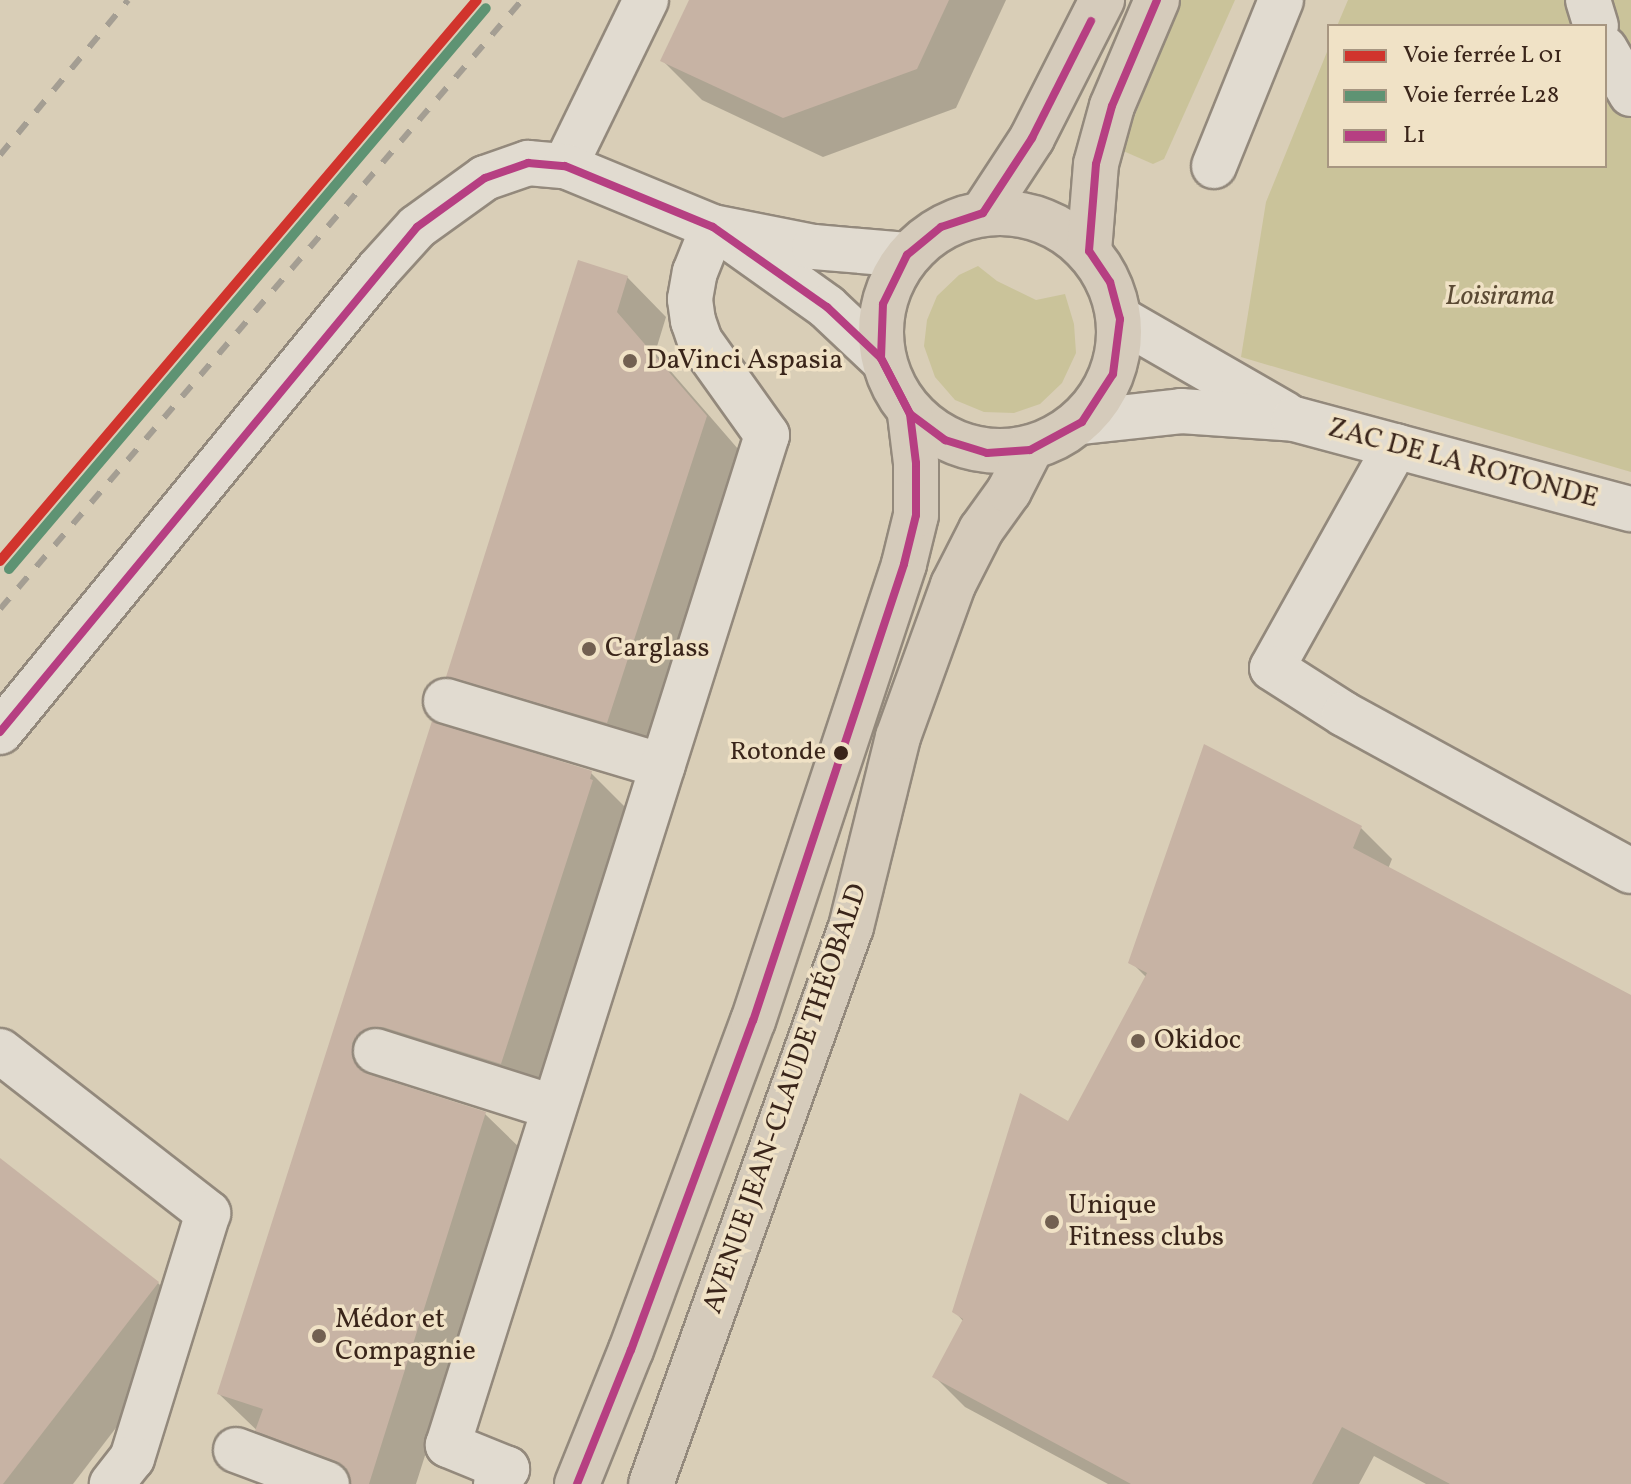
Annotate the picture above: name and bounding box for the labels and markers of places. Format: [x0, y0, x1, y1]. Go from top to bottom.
place label: DaVinci Aspasia [646, 344, 843, 378]
marker: DaVinci Aspasia [621, 352, 639, 370]
place label: Carglass [605, 632, 710, 666]
marker: Carglass [580, 640, 598, 658]
place label: Rotonde [730, 737, 826, 769]
marker: Rotonde [833, 745, 849, 761]
place label: Okidoc [1154, 1024, 1241, 1058]
marker: Okidoc [1129, 1032, 1147, 1050]
place label: Unique Fitness clubs [1068, 1189, 1224, 1255]
marker: Unique Fitness clubs [1043, 1213, 1061, 1231]
place label: Médor et Compagnie [335, 1303, 476, 1369]
marker: Médor et Compagnie [310, 1327, 328, 1345]

